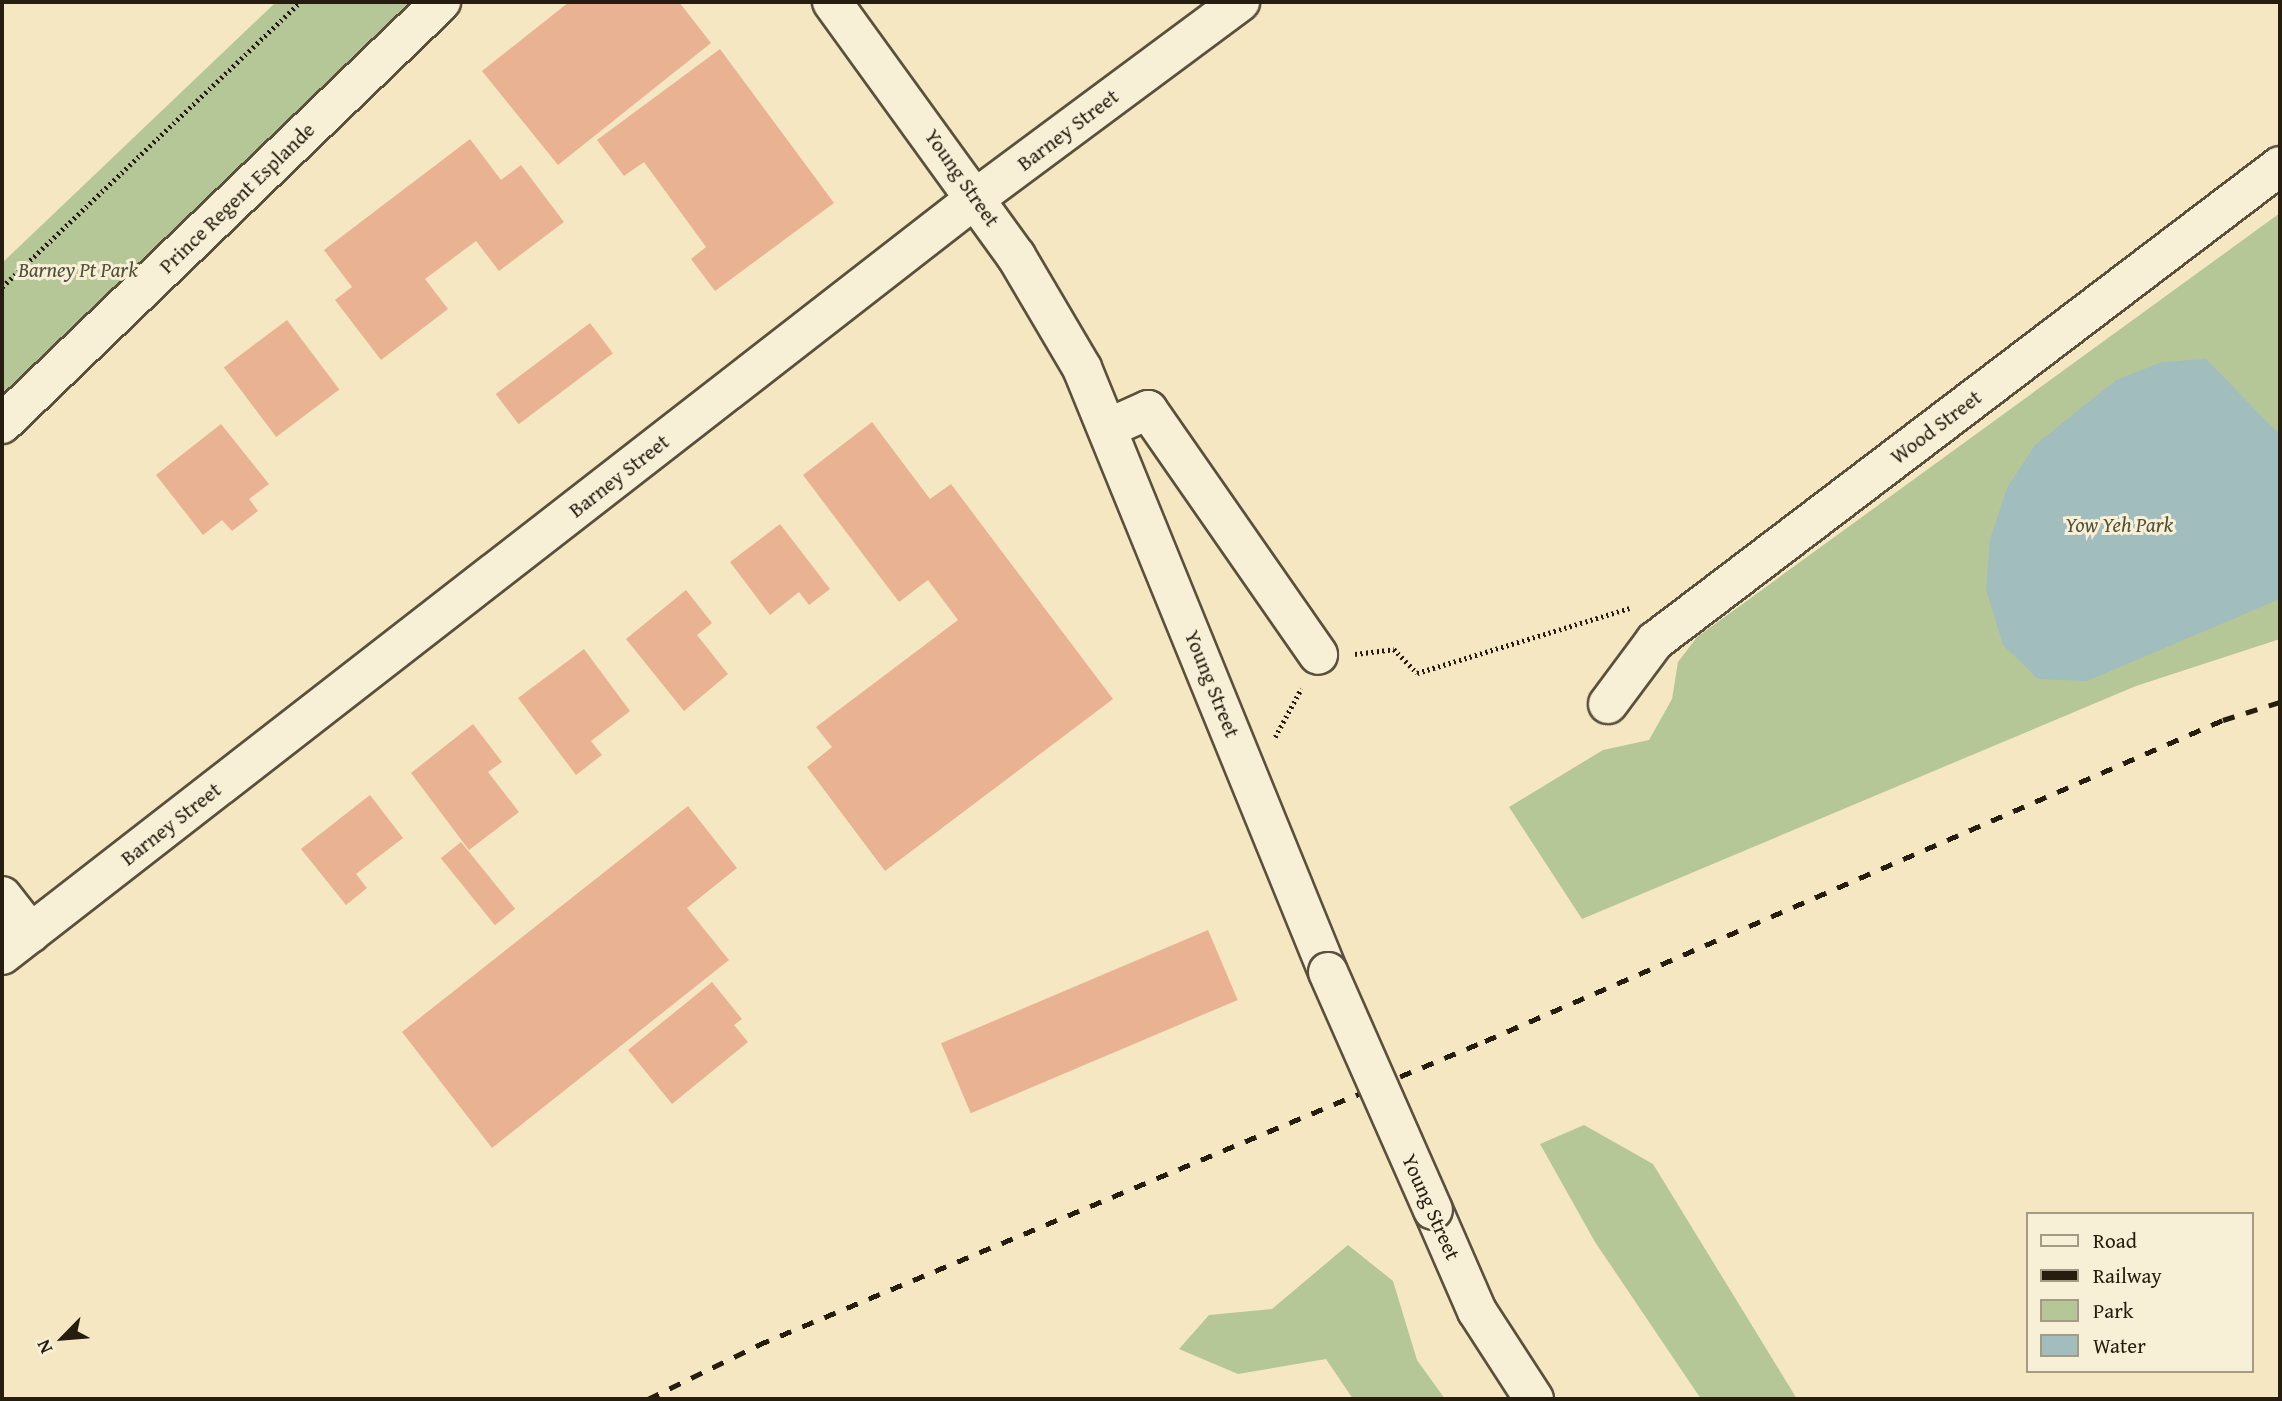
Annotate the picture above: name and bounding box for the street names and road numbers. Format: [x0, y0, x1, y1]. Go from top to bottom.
street label: Barney Street [1012, 84, 1124, 176]
street label: Prince Regent Esplande [154, 117, 320, 279]
street label: Young Street [919, 124, 1005, 232]
street label: Wood Street [1886, 385, 1986, 469]
street label: Barney Street [564, 429, 674, 523]
street label: Young Street [1179, 627, 1245, 741]
street label: Barney Street [116, 777, 226, 871]
street label: Young Street [1396, 1150, 1466, 1264]

